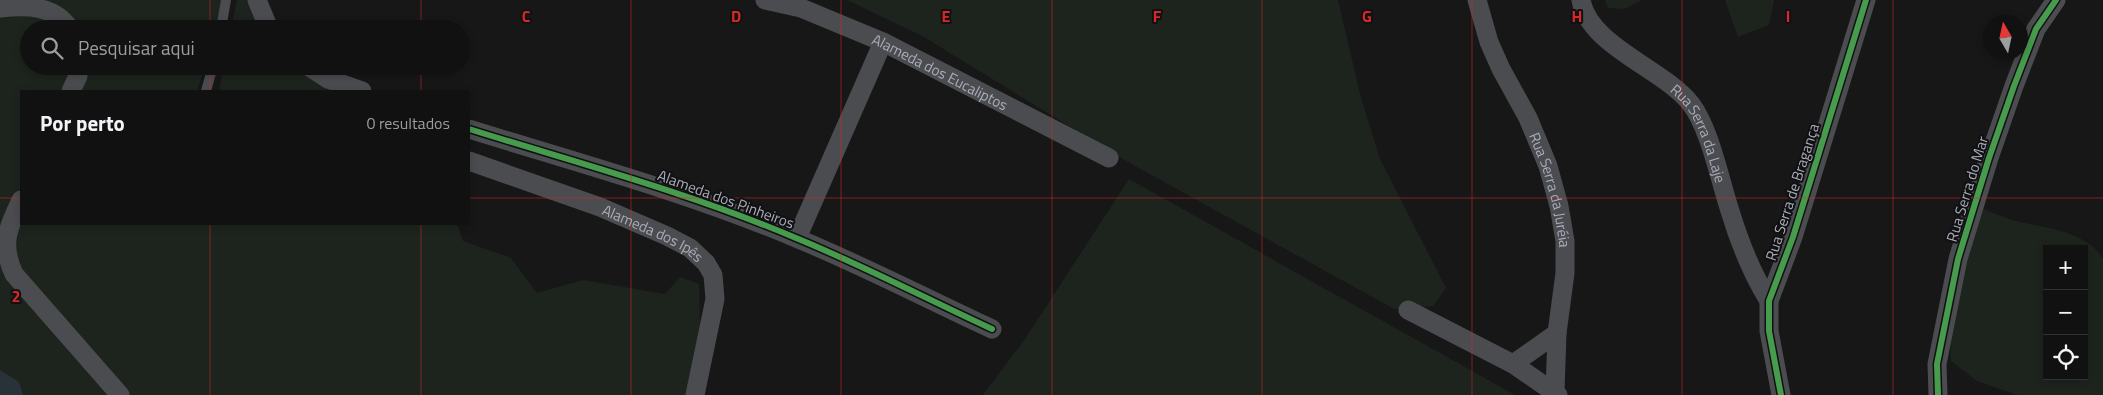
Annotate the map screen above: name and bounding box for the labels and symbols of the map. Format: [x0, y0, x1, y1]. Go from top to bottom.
text: C [522, 4, 531, 28]
text: D [731, 4, 741, 28]
text: E [942, 4, 951, 28]
text: F [1153, 4, 1162, 28]
text: G [1362, 4, 1372, 28]
text: H [1572, 4, 1582, 28]
text: I [1786, 4, 1790, 28]
north arrow [1983, 15, 2028, 60]
street label: Alameda dos Eucaliptos [869, 27, 1012, 116]
street label: Rua Serra da Laje [1666, 78, 1733, 185]
street label: Rua Serra de Bragança [1759, 120, 1825, 264]
street label: Rua Serra da Juréia [1524, 128, 1577, 248]
street label: Rua Serra do Mar [1940, 133, 1994, 245]
street label: Alameda dos Pinheiros [654, 164, 798, 234]
street label: Alameda dos Ipês [599, 198, 709, 267]
text: 2 [12, 284, 20, 308]

